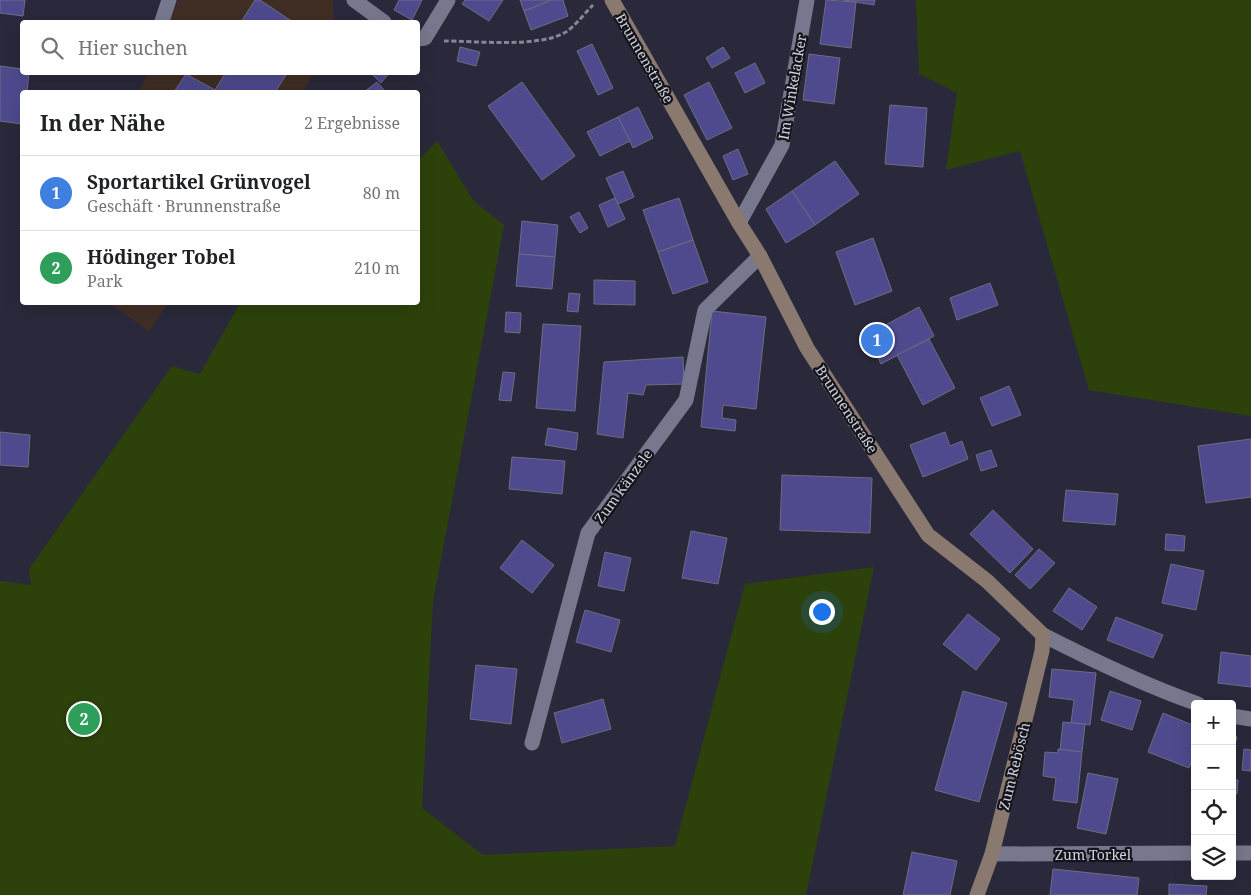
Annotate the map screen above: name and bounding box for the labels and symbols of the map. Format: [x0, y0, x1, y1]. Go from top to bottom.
street label: Brunnenstraße [611, 9, 679, 107]
street label: Im Winkelacker [773, 32, 811, 141]
pin: 1 [861, 321, 893, 359]
street label: Brunnenstraße [811, 361, 883, 457]
street label: Zum Känzele [590, 445, 656, 527]
your location [809, 599, 835, 625]
pin: 2 [68, 700, 100, 738]
street label: Zum Rebösch [994, 720, 1034, 812]
street label: Zum Torkel [1055, 845, 1132, 864]

